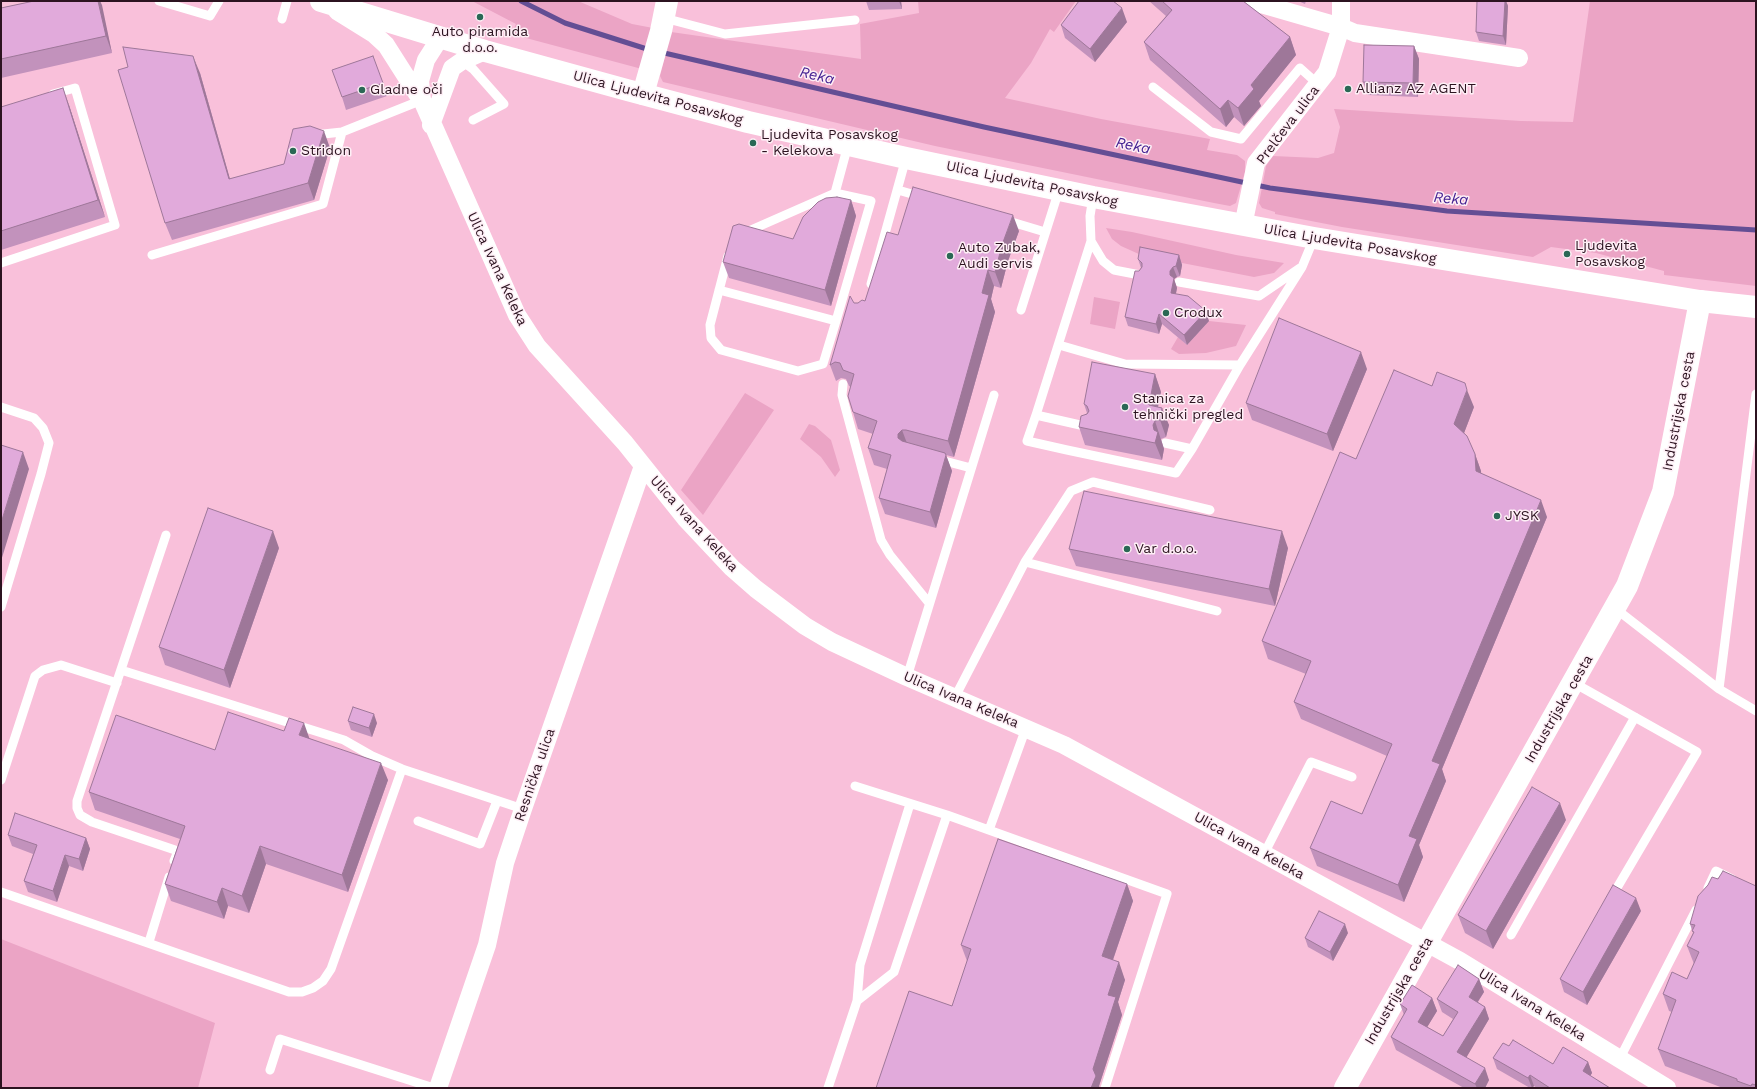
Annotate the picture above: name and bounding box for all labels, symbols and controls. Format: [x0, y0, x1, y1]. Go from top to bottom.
marker: Auto piramida d.o.o. [475, 12, 485, 22]
place label: Auto piramida d.o.o. [432, 24, 528, 56]
water label: Reka [798, 63, 836, 89]
street label: Ulica Ljudevita Posavskog [571, 67, 745, 129]
place label: Allianz AZ AGENT [1356, 81, 1476, 97]
place label: Gladne oči [370, 82, 443, 98]
street label: Prelčeva ulica [1253, 82, 1323, 168]
marker: Allianz AZ AGENT [1343, 84, 1353, 94]
marker: Gladne oči [357, 85, 367, 95]
place label: Ljudevita Posavskog - Kelekova [761, 127, 898, 160]
water label: Reka [1114, 134, 1152, 158]
marker: Ljudevita Posavskog - Kelekova [748, 138, 758, 148]
place label: Stridon [301, 143, 351, 159]
marker: Stridon [288, 146, 298, 156]
street label: Ulica Ljudevita Posavskog [945, 158, 1119, 210]
water label: Reka [1433, 189, 1469, 209]
street label: Ulica Ivana Keleka [463, 209, 531, 329]
street label: Ulica Ljudevita Posavskog [1262, 221, 1438, 267]
place label: Ljudevita Posavskog [1575, 238, 1645, 270]
place label: Auto Zubak, Audi servis [958, 240, 1040, 272]
marker: Ljudevita Posavskog [1562, 249, 1572, 259]
marker: Auto Zubak, Audi servis [945, 251, 955, 261]
place label: Crodux [1174, 305, 1222, 321]
marker: Crodux [1161, 308, 1171, 318]
street label: Industrijska cesta [1659, 350, 1699, 472]
place label: Stanica za tehnički pregled [1133, 391, 1243, 424]
marker: Stanica za tehnički pregled [1120, 402, 1130, 412]
street label: Ulica Ivana Keleka [646, 472, 742, 576]
place label: JYSK [1505, 508, 1539, 524]
marker: JYSK [1492, 511, 1502, 521]
place label: Var d.o.o. [1135, 541, 1197, 557]
marker: Var d.o.o. [1122, 544, 1132, 554]
street label: Industrijska cesta [1521, 652, 1597, 766]
street label: Ulica Ivana Keleka [901, 668, 1021, 732]
street label: Resnička ulica [511, 726, 559, 824]
street label: Ulica Ivana Keleka [1191, 809, 1307, 883]
street label: Industrijska cesta [1361, 934, 1437, 1048]
street label: Ulica Ivana Keleka [1475, 965, 1589, 1045]

